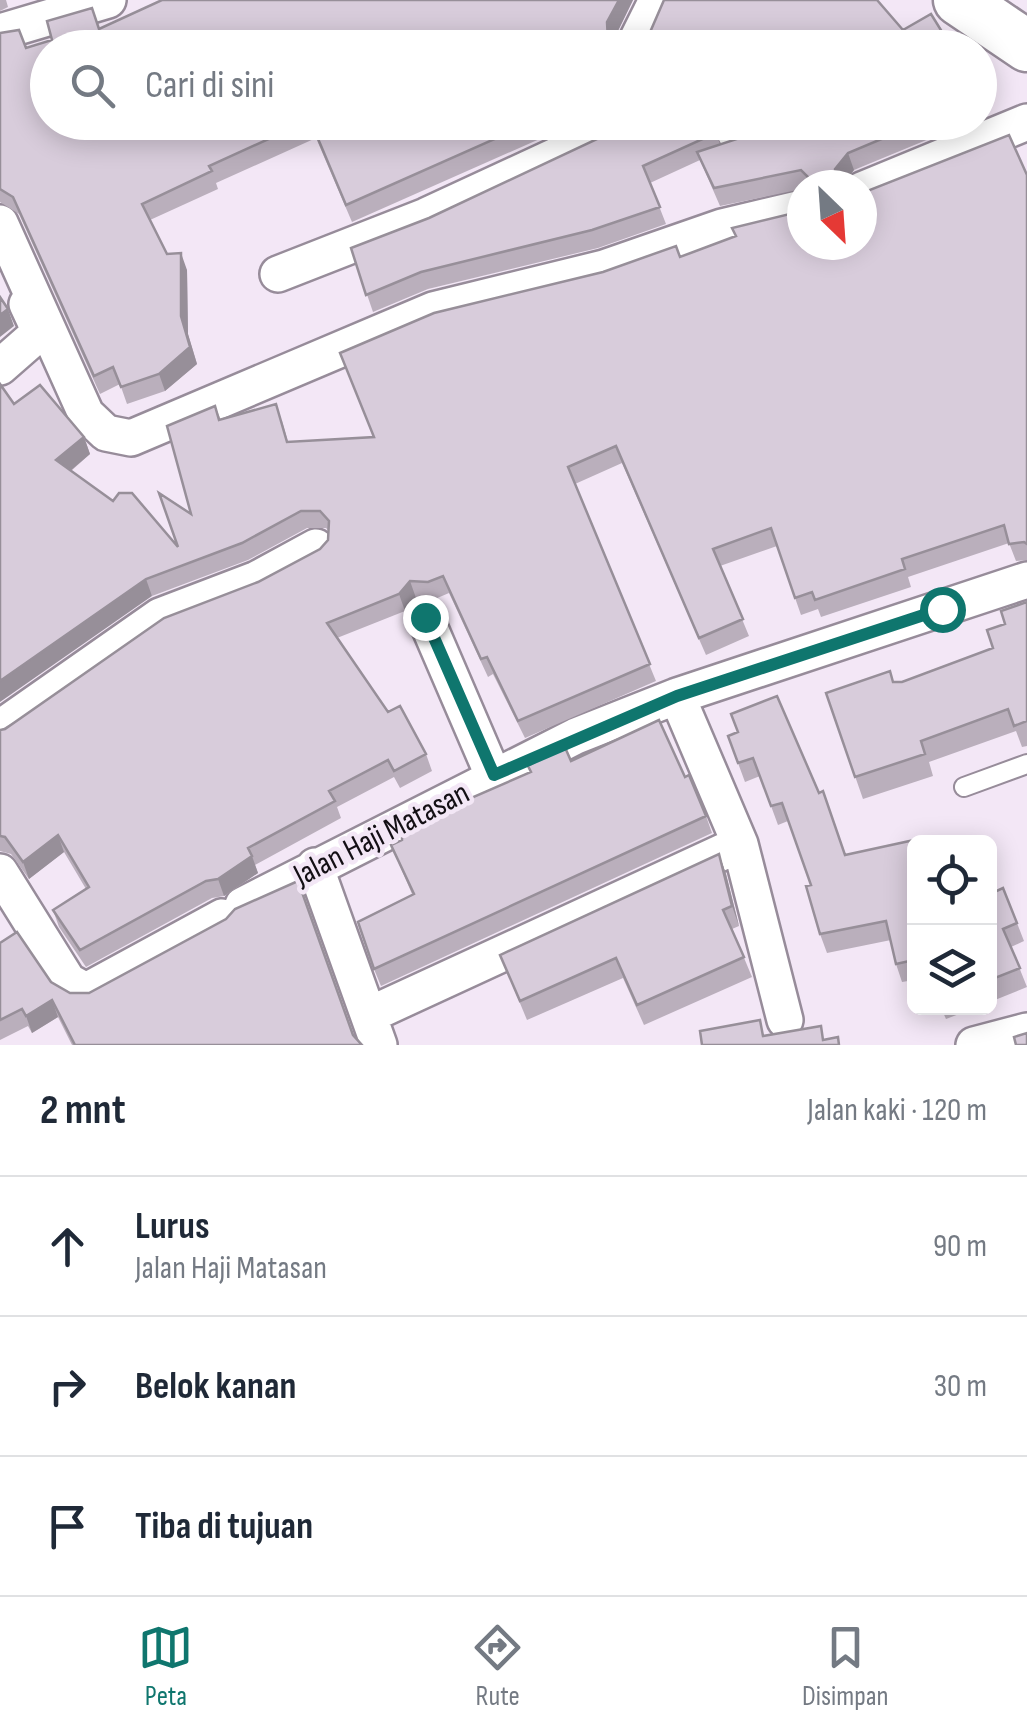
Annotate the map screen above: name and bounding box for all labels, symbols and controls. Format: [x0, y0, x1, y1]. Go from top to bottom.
search box [30, 30, 997, 140]
icon: search [65, 58, 120, 113]
text: Cari di sini [145, 63, 274, 108]
north arrow [787, 170, 877, 260]
route start [920, 587, 966, 633]
route end [403, 595, 449, 641]
street label: Jalan Haji Matasan [286, 773, 476, 896]
map controls [907, 835, 997, 1015]
button: locate [907, 835, 997, 925]
button: layers [907, 925, 997, 1015]
text: 2 mnt [40, 1085, 126, 1136]
text: Jalan kaki · 120 m [807, 1091, 987, 1130]
text: Lurus [135, 1204, 209, 1249]
icon: ahead [40, 1219, 95, 1274]
text: 90 m [933, 1227, 987, 1266]
text: Jalan Haji Matasan [135, 1249, 327, 1288]
icon: right [40, 1359, 95, 1414]
text: Belok kanan [135, 1364, 296, 1409]
text: 30 m [934, 1367, 987, 1406]
icon: arrive [40, 1499, 95, 1554]
text: Tiba di tujuan [135, 1504, 313, 1549]
tab: Peta [138, 1620, 193, 1713]
tab: Rute [470, 1620, 525, 1713]
tab: Disimpan [802, 1620, 889, 1713]

